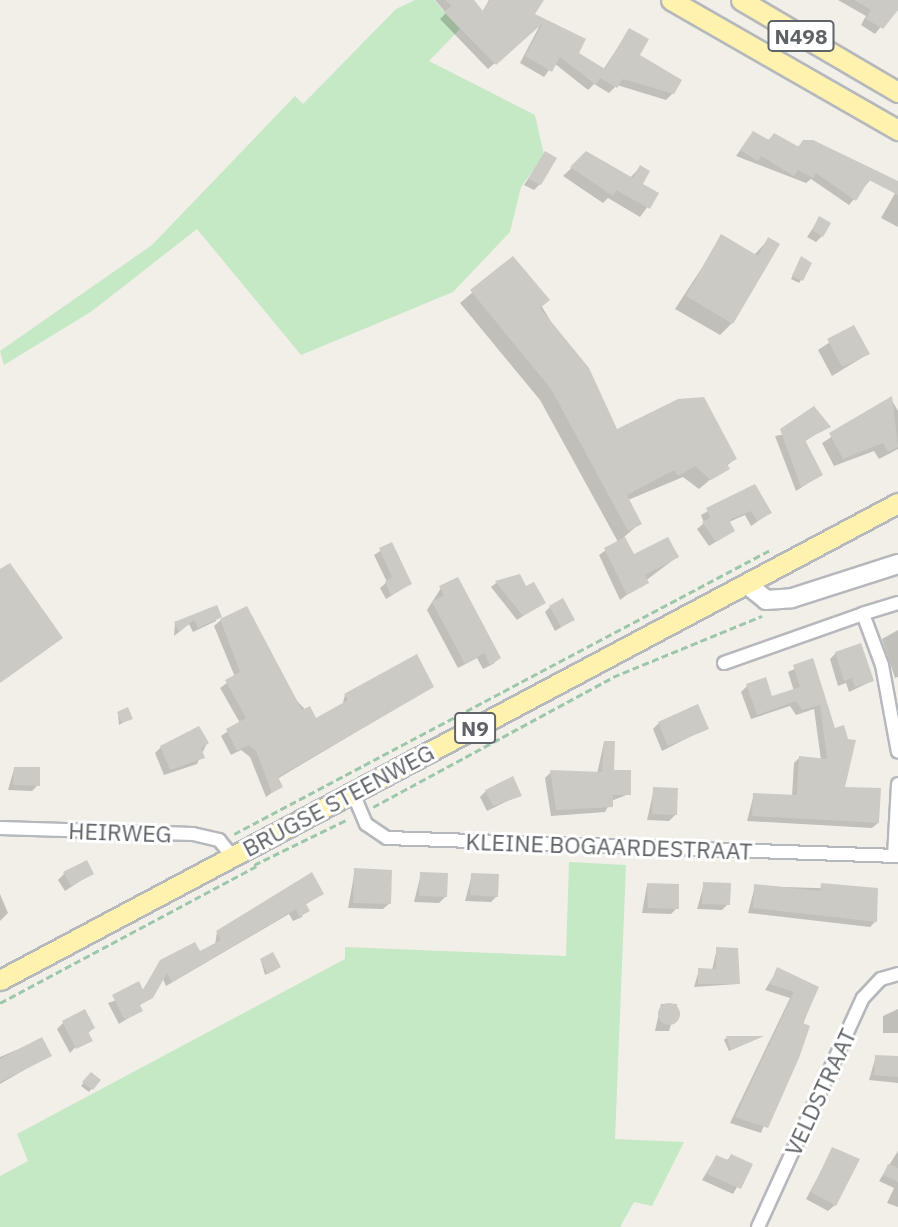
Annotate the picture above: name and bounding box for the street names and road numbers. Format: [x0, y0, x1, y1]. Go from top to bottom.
road number: N498 [766, 19, 836, 54]
road number: N9 [454, 710, 496, 746]
street label: BRUGSE STEENWEG [238, 738, 438, 862]
street label: HEIRWEG [68, 816, 172, 848]
street label: KLEINE BOGAARDESTRAAT [465, 827, 753, 865]
street label: VELDSTRAAT [779, 1024, 861, 1160]

